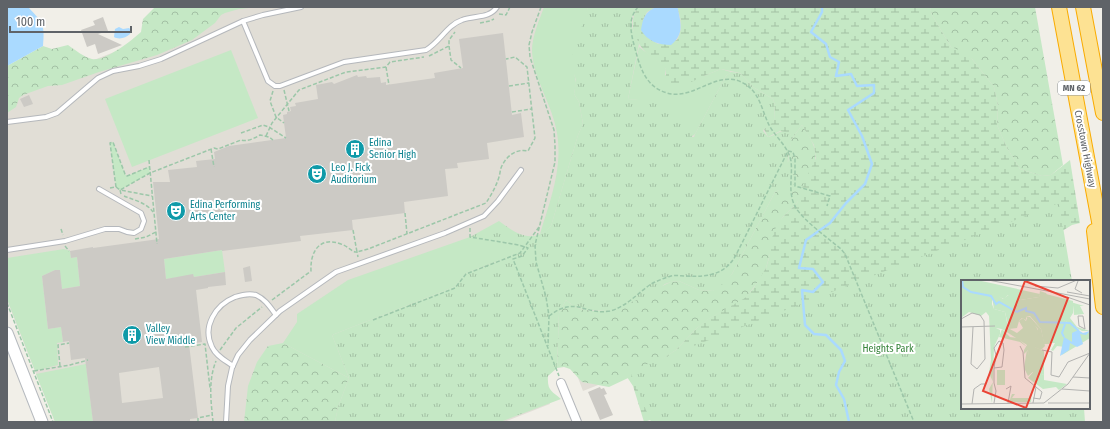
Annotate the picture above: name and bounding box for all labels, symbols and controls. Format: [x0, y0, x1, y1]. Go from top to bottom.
scale bar [10, 8, 131, 34]
text: 100 m [16, 15, 45, 29]
road number: MN 62 [1058, 81, 1090, 95]
street label: Crosstown Highway [1072, 109, 1098, 189]
place label: Edina Senior High [369, 137, 416, 161]
building icon: Edina Senior High [344, 138, 366, 160]
place label: Leo J. Fick Auditorium [331, 162, 377, 186]
theatre icon: Leo J. Fick Auditorium [306, 163, 328, 185]
place label: Edina Performing Arts Center [190, 199, 260, 223]
theatre icon: Edina Performing Arts Center [165, 200, 187, 222]
inset map [961, 280, 1090, 409]
place label: Valley View Middle [146, 323, 195, 347]
building icon: Valley View Middle [121, 324, 143, 346]
park label: Heights Park [862, 343, 914, 355]

